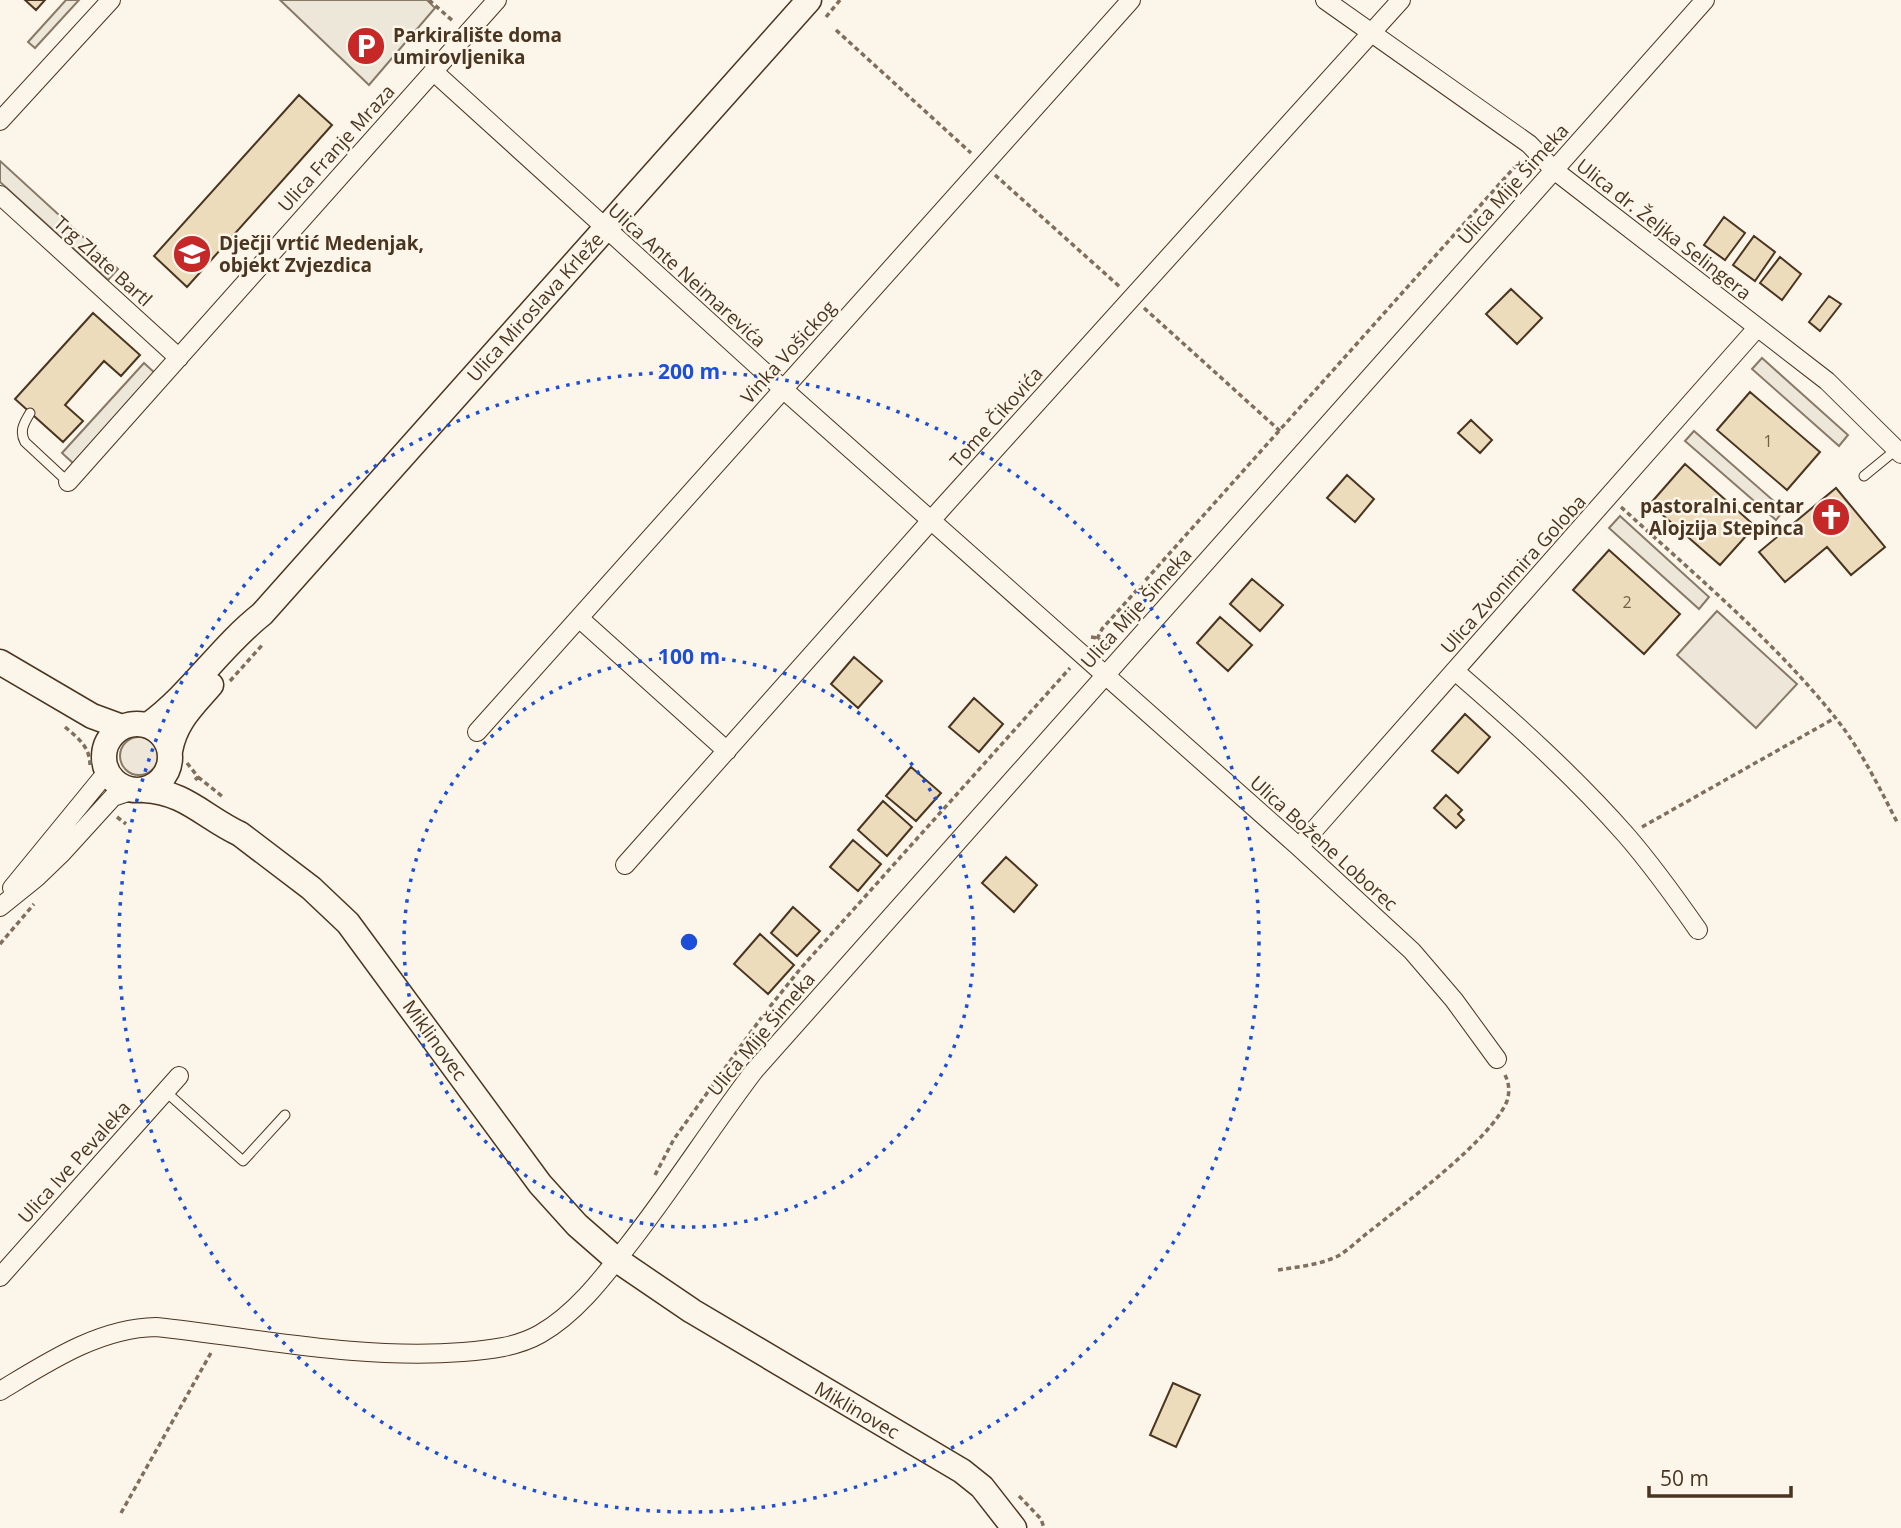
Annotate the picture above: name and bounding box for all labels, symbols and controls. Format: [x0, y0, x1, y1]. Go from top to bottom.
place label: Parkiralište doma umirovljenika [393, 22, 562, 70]
parking icon: Parkiralište doma umirovljenika [345, 25, 387, 67]
street label: Ulica Franje Mraza [272, 79, 400, 217]
street label: Ulica Mije Šimeka [1452, 118, 1574, 250]
street label: Ulica dr. Željka Selingera [1571, 152, 1757, 306]
street label: Ulica Ante Neimarevića [602, 197, 772, 353]
street label: Trg Zlate Bartl [48, 210, 158, 312]
street label: Ulica Miroslava Krleže [461, 227, 609, 387]
place label: Dječji vrtić Medenjak, objekt Zvjezdica [219, 230, 424, 278]
school or university icon: Dječji vrtić Medenjak, objekt Zvjezdica [171, 233, 213, 275]
street label: Vinka Vošickog [735, 295, 841, 409]
text: 200 m [658, 357, 720, 385]
street label: Tome Čikovića [944, 361, 1048, 473]
house number: 1 [1763, 430, 1773, 452]
street label: Ulica Zvonimira Goloba [1435, 489, 1591, 659]
place label: pastoralni centar Alojzija Stepinca [1640, 493, 1804, 541]
church icon: pastoralni centar Alojzija Stepinca [1810, 496, 1852, 538]
street label: Ulica Mije Šimeka [1075, 542, 1197, 674]
house number: 2 [1622, 591, 1632, 613]
text: 100 m [658, 642, 720, 670]
street label: Ulica Božene Loborec [1245, 770, 1403, 916]
centre of rings [677, 930, 701, 954]
street label: Ulica Mije Šimeka [701, 967, 821, 1101]
street label: Miklinovec [397, 994, 473, 1086]
street label: Ulica Ive Pevaleka [12, 1095, 136, 1229]
street label: Miklinovec [810, 1375, 904, 1445]
scale bar [1649, 1454, 1791, 1498]
text: 50 m [1660, 1464, 1709, 1492]

